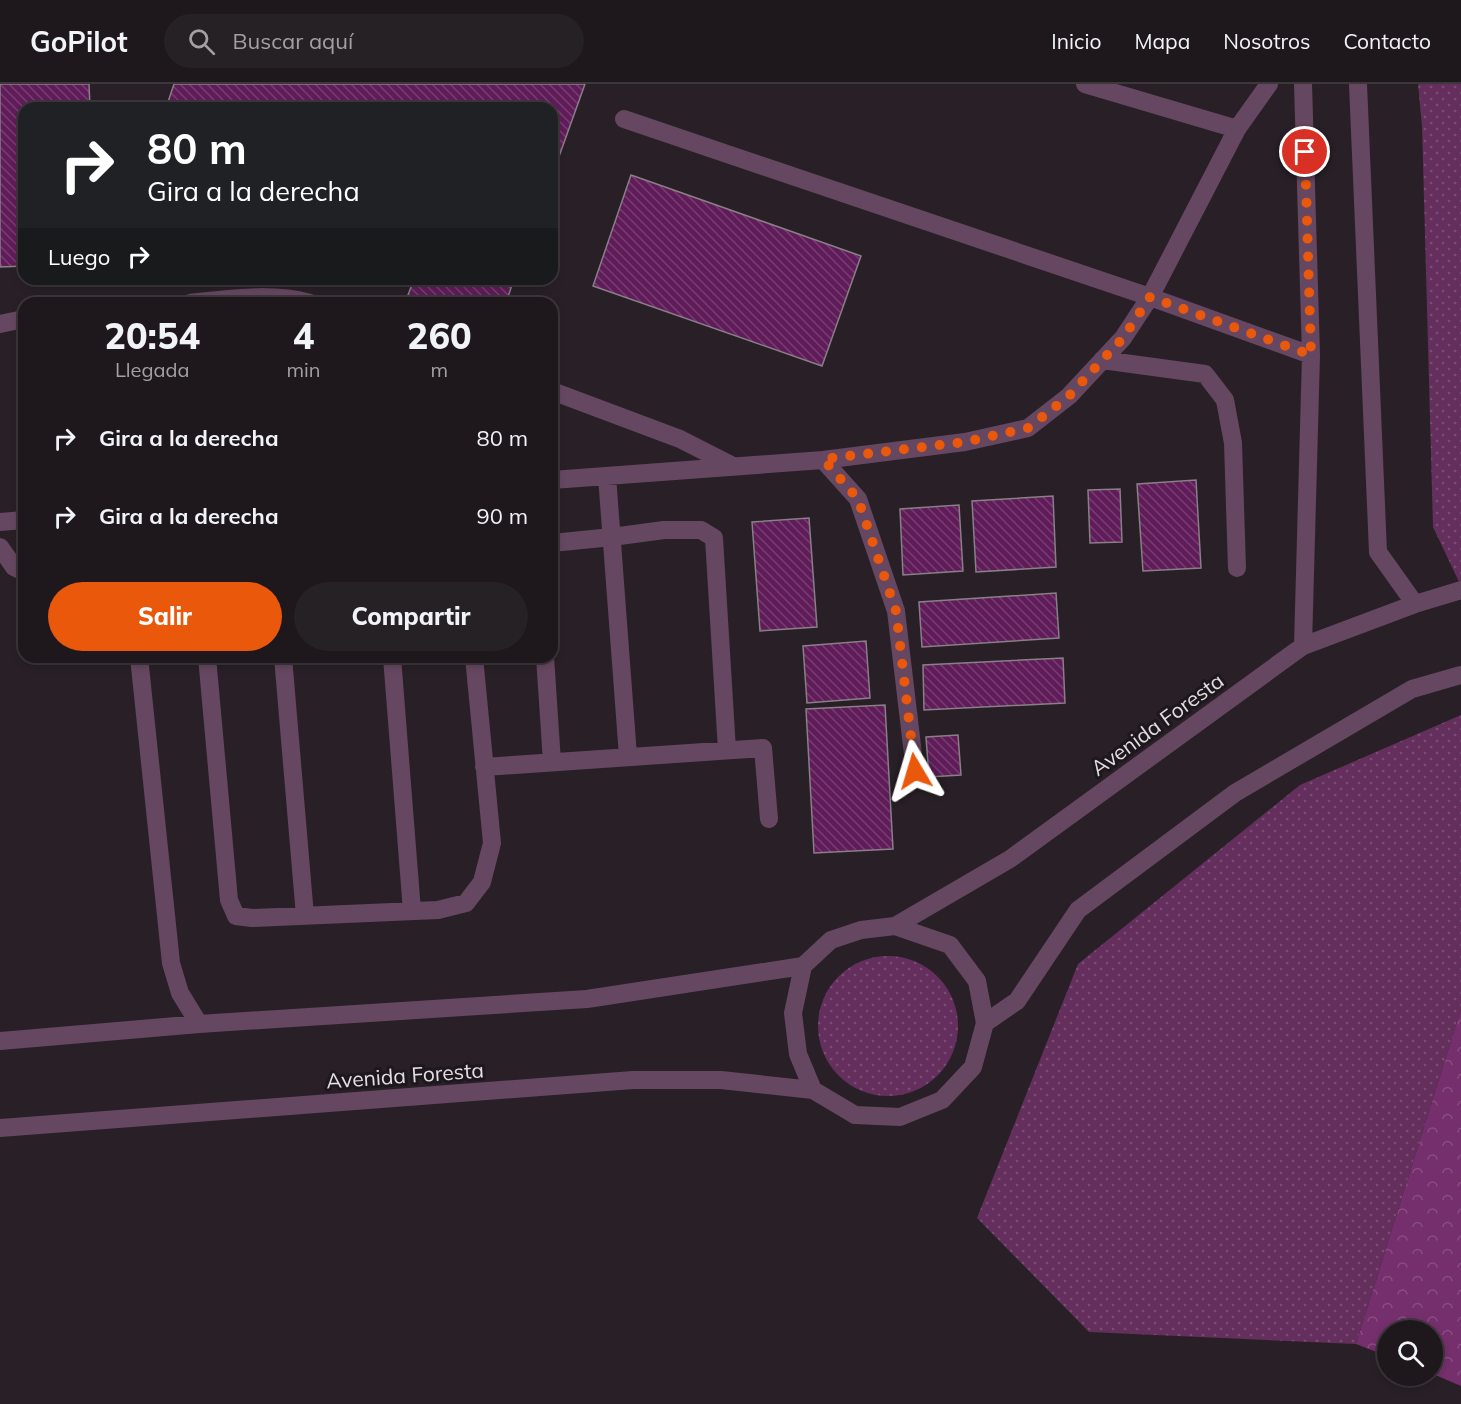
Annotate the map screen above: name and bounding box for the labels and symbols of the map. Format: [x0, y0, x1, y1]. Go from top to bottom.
pin [1279, 126, 1330, 177]
street label: Avenida Foresta [1086, 667, 1228, 781]
position arrow [883, 739, 947, 803]
street label: Avenida Foresta [325, 1057, 485, 1093]

